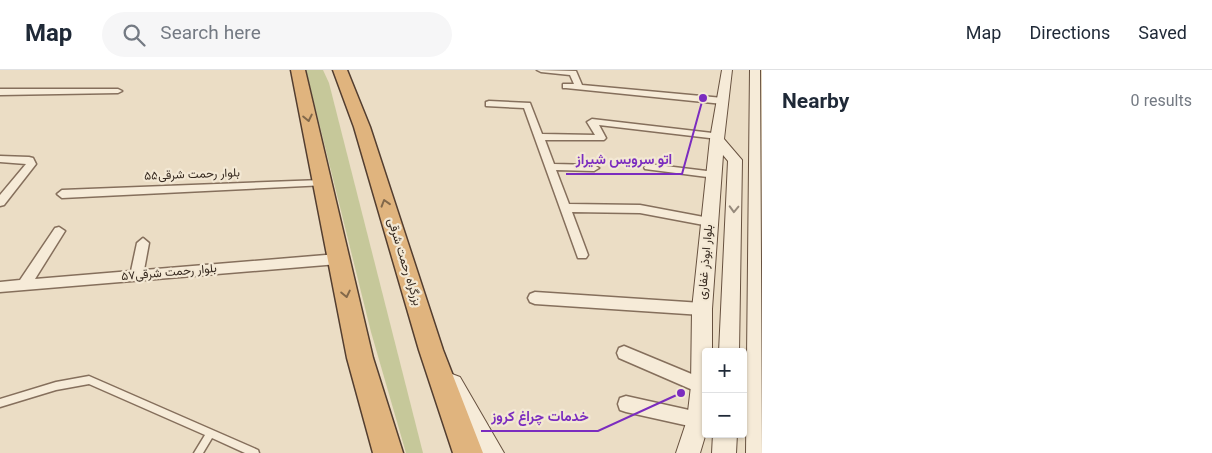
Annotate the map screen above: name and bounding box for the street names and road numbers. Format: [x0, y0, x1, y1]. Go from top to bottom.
street label: بلوار رحمت شرقی۵۵ [144, 164, 240, 186]
street label: بزرگراه رحمت شرقی [382, 216, 426, 308]
street label: بلوار ابوذر غفاری [694, 224, 718, 300]
street label: ۵۷بلوار رحمت شرقی [120, 260, 218, 286]

